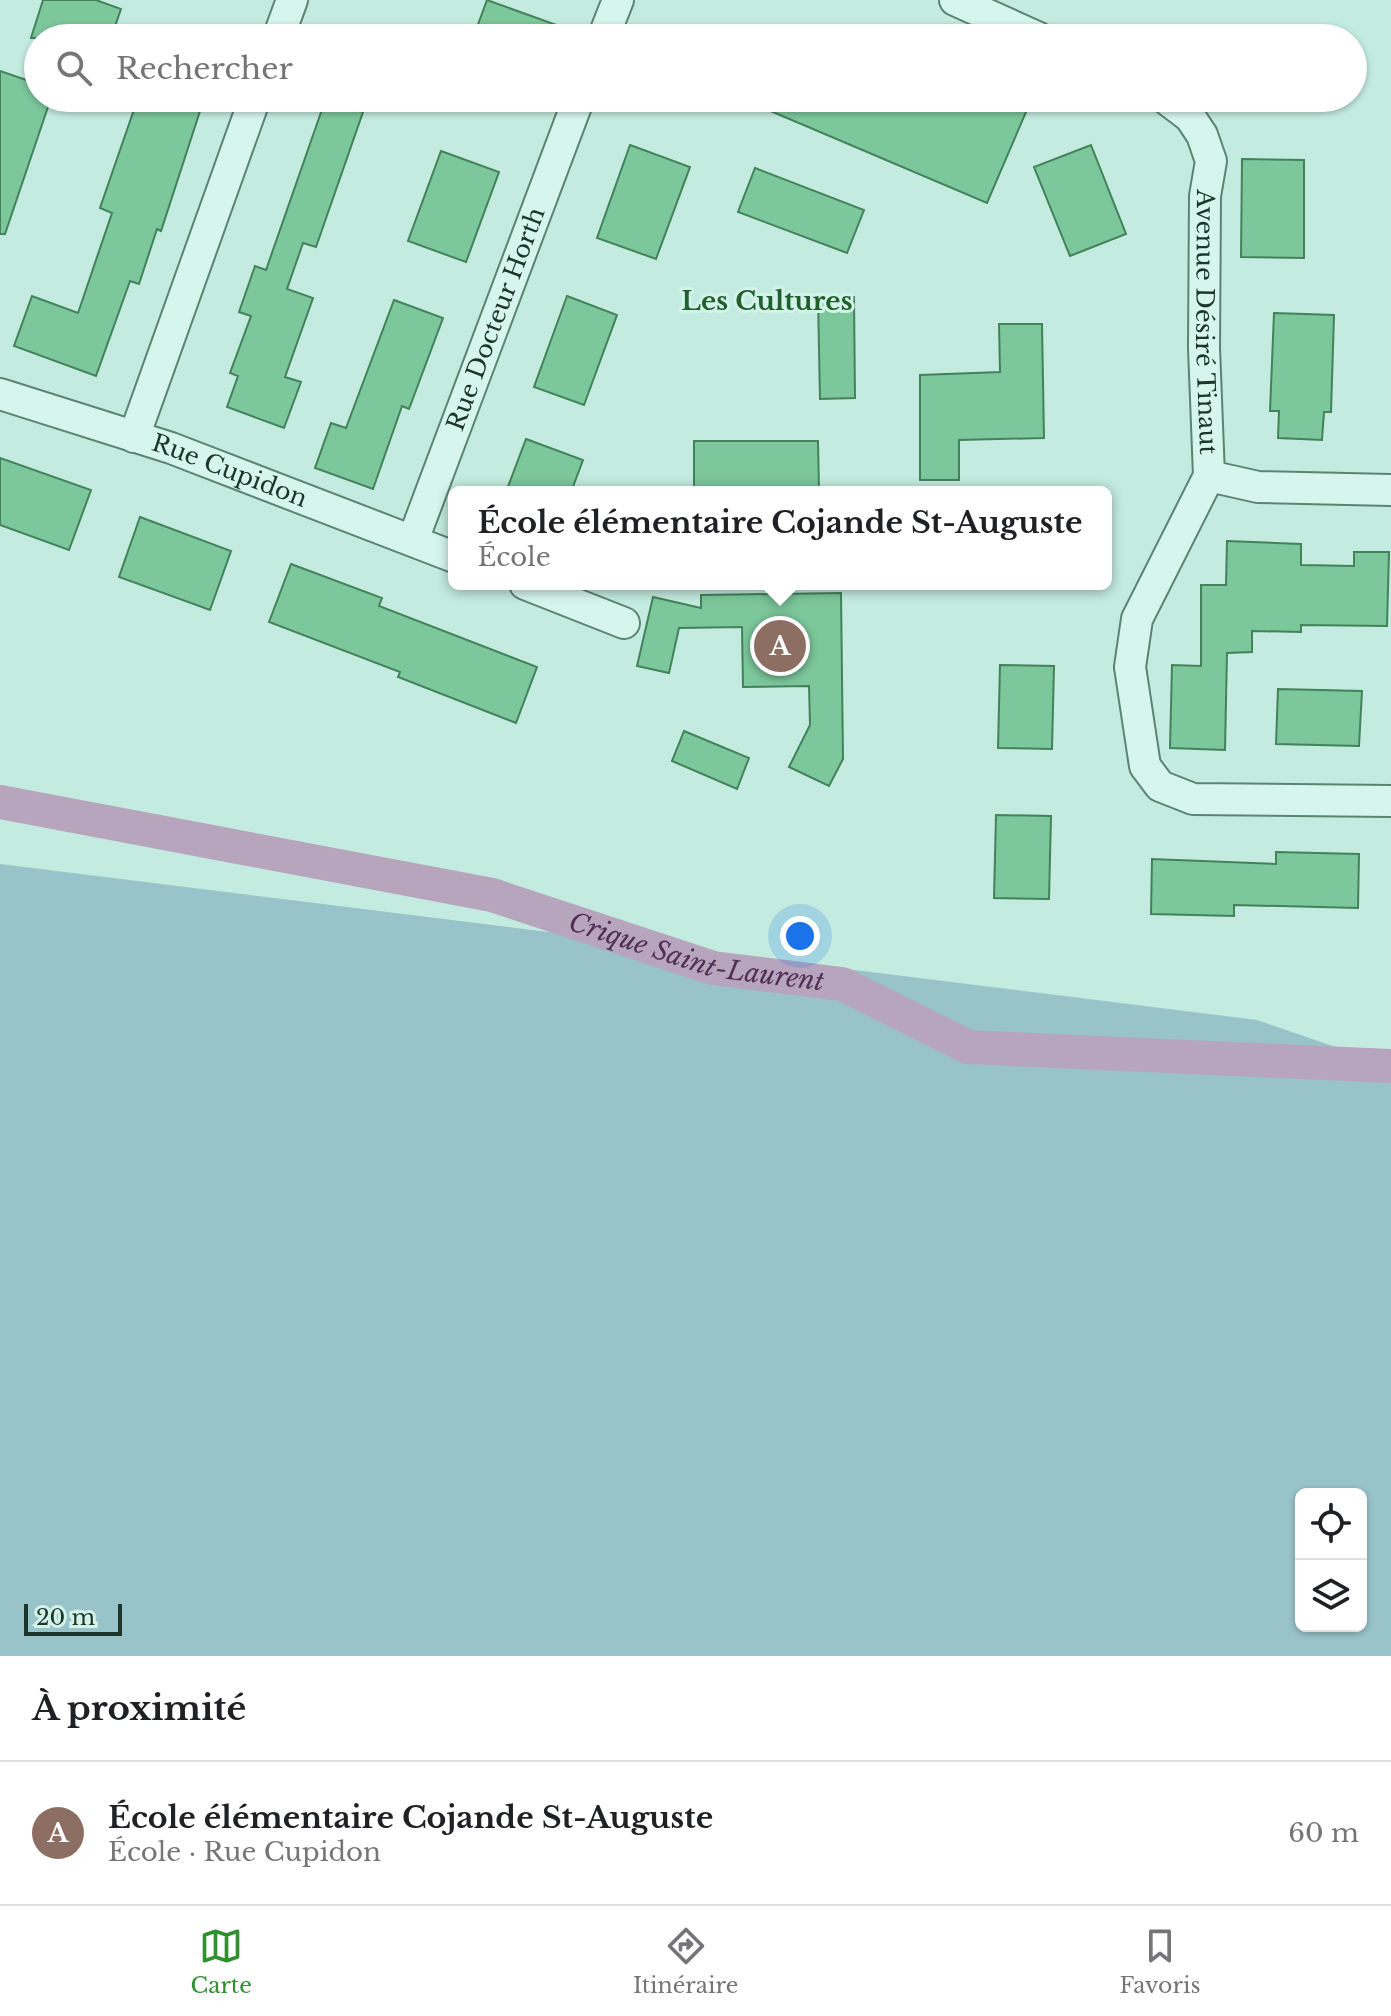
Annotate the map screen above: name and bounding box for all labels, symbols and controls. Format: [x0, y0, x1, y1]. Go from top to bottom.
search box [24, 24, 1367, 112]
icon: search [52, 46, 96, 90]
text: Rechercher [116, 50, 293, 87]
street label: Avenue Désiré Tinaut [1190, 188, 1223, 455]
street label: Rue Docteur Horth [440, 203, 551, 435]
district label: Les Cultures [681, 285, 853, 317]
street label: Rue Cupidon [148, 428, 311, 513]
popup [448, 486, 1112, 590]
text: École élémentaire Cojande St-Auguste [477, 504, 1083, 541]
text: École [477, 541, 551, 573]
pin: A [754, 616, 806, 676]
water label: Crique Saint-Laurent [565, 906, 827, 998]
your location [780, 916, 820, 956]
map controls [1295, 1488, 1367, 1632]
button: locate [1295, 1488, 1367, 1560]
button: layers [1295, 1560, 1367, 1632]
scale bar [24, 1600, 122, 1636]
text: 20 m [36, 1604, 95, 1631]
text: À proximité [32, 1687, 246, 1729]
text: École élémentaire Cojande St-Auguste [108, 1799, 713, 1836]
text: A [47, 1817, 69, 1849]
text: 60 m [1288, 1817, 1359, 1849]
text: École · Rue Cupidon [108, 1836, 381, 1868]
tab: Carte [191, 1924, 252, 1999]
tab: Itinéraire [633, 1924, 738, 1999]
tab: Favoris [1119, 1924, 1200, 1999]

